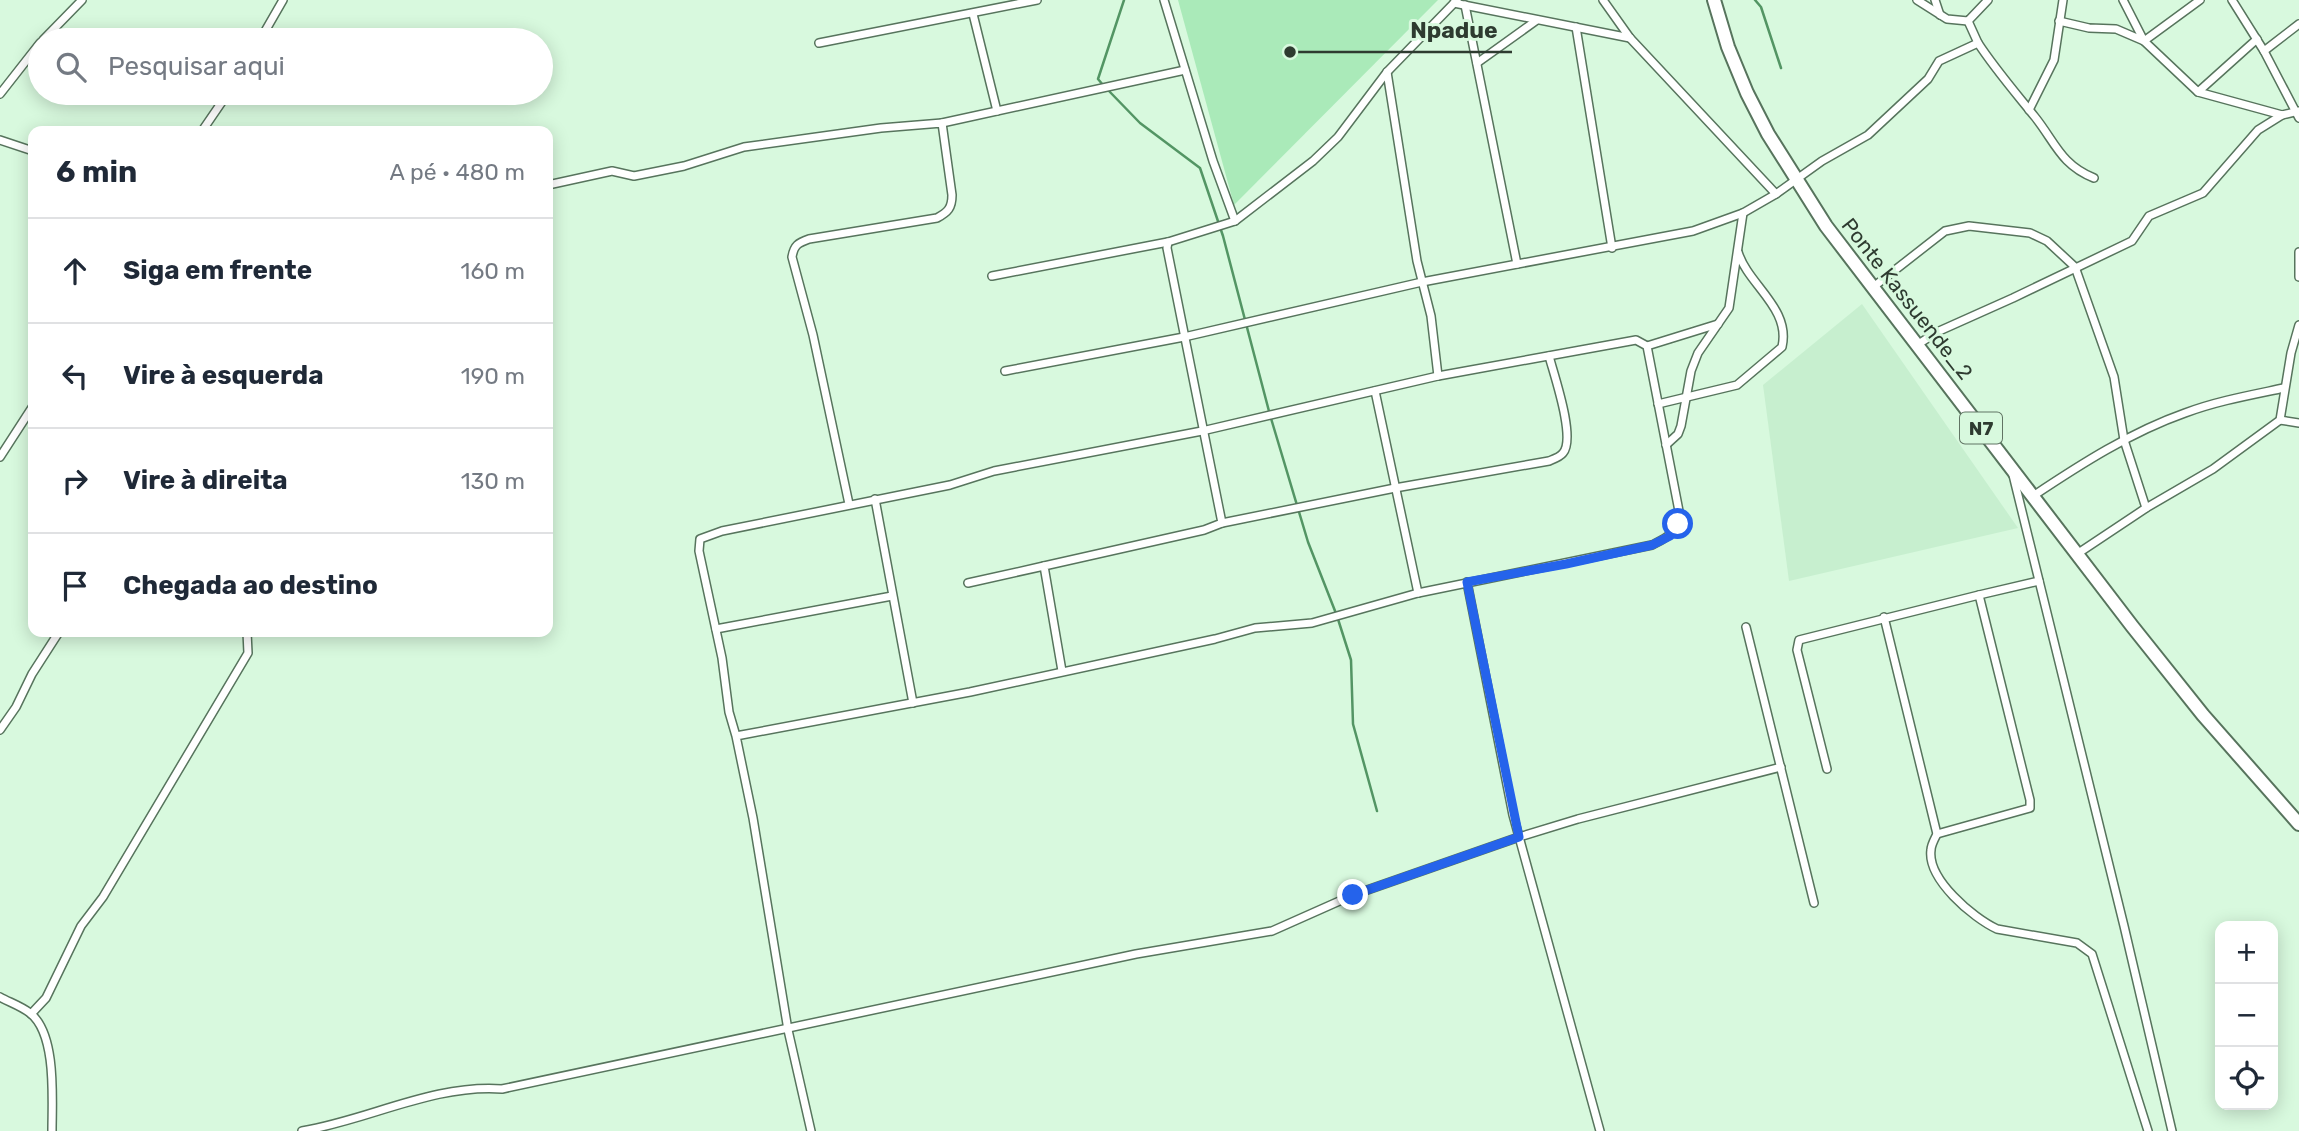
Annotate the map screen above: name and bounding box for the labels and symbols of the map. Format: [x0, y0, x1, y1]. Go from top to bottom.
callout: Npadue [1396, 8, 1512, 52]
text: Npadue [1410, 16, 1498, 44]
street label: Ponte Kassuende_2 [1837, 213, 1978, 384]
road number: N7 [1960, 412, 2002, 444]
route start [1662, 508, 1693, 539]
route end [1337, 879, 1368, 910]

